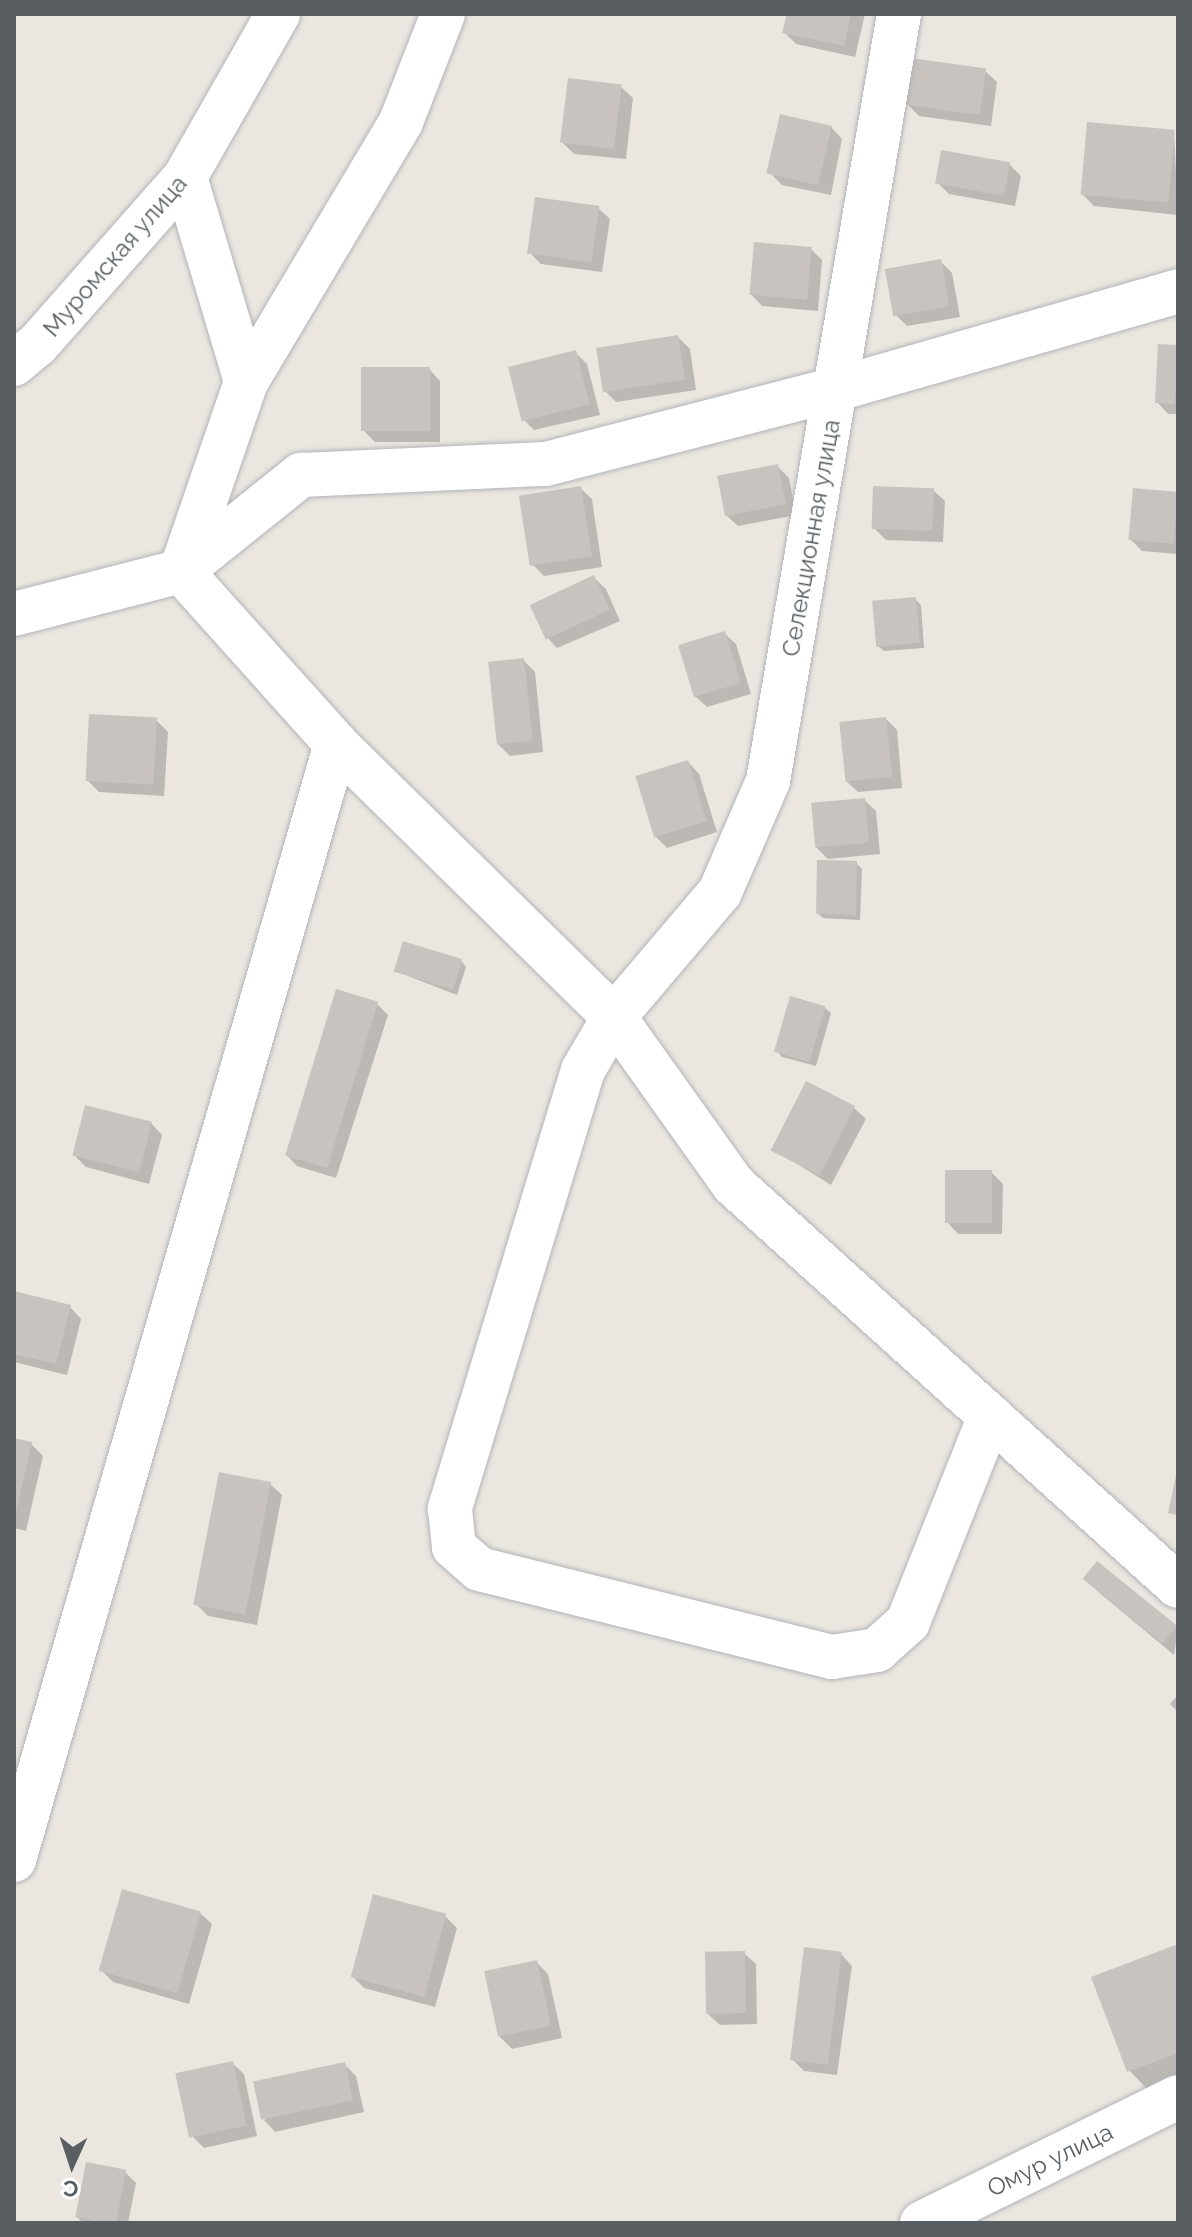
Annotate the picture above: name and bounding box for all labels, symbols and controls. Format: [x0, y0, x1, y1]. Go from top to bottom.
street label: Муромская улица [37, 169, 193, 343]
street label: Селекционная улица [776, 417, 846, 659]
street label: Омур улица [982, 2117, 1118, 2203]
north arrow [32, 2125, 112, 2205]
text: С [63, 2176, 79, 2202]

